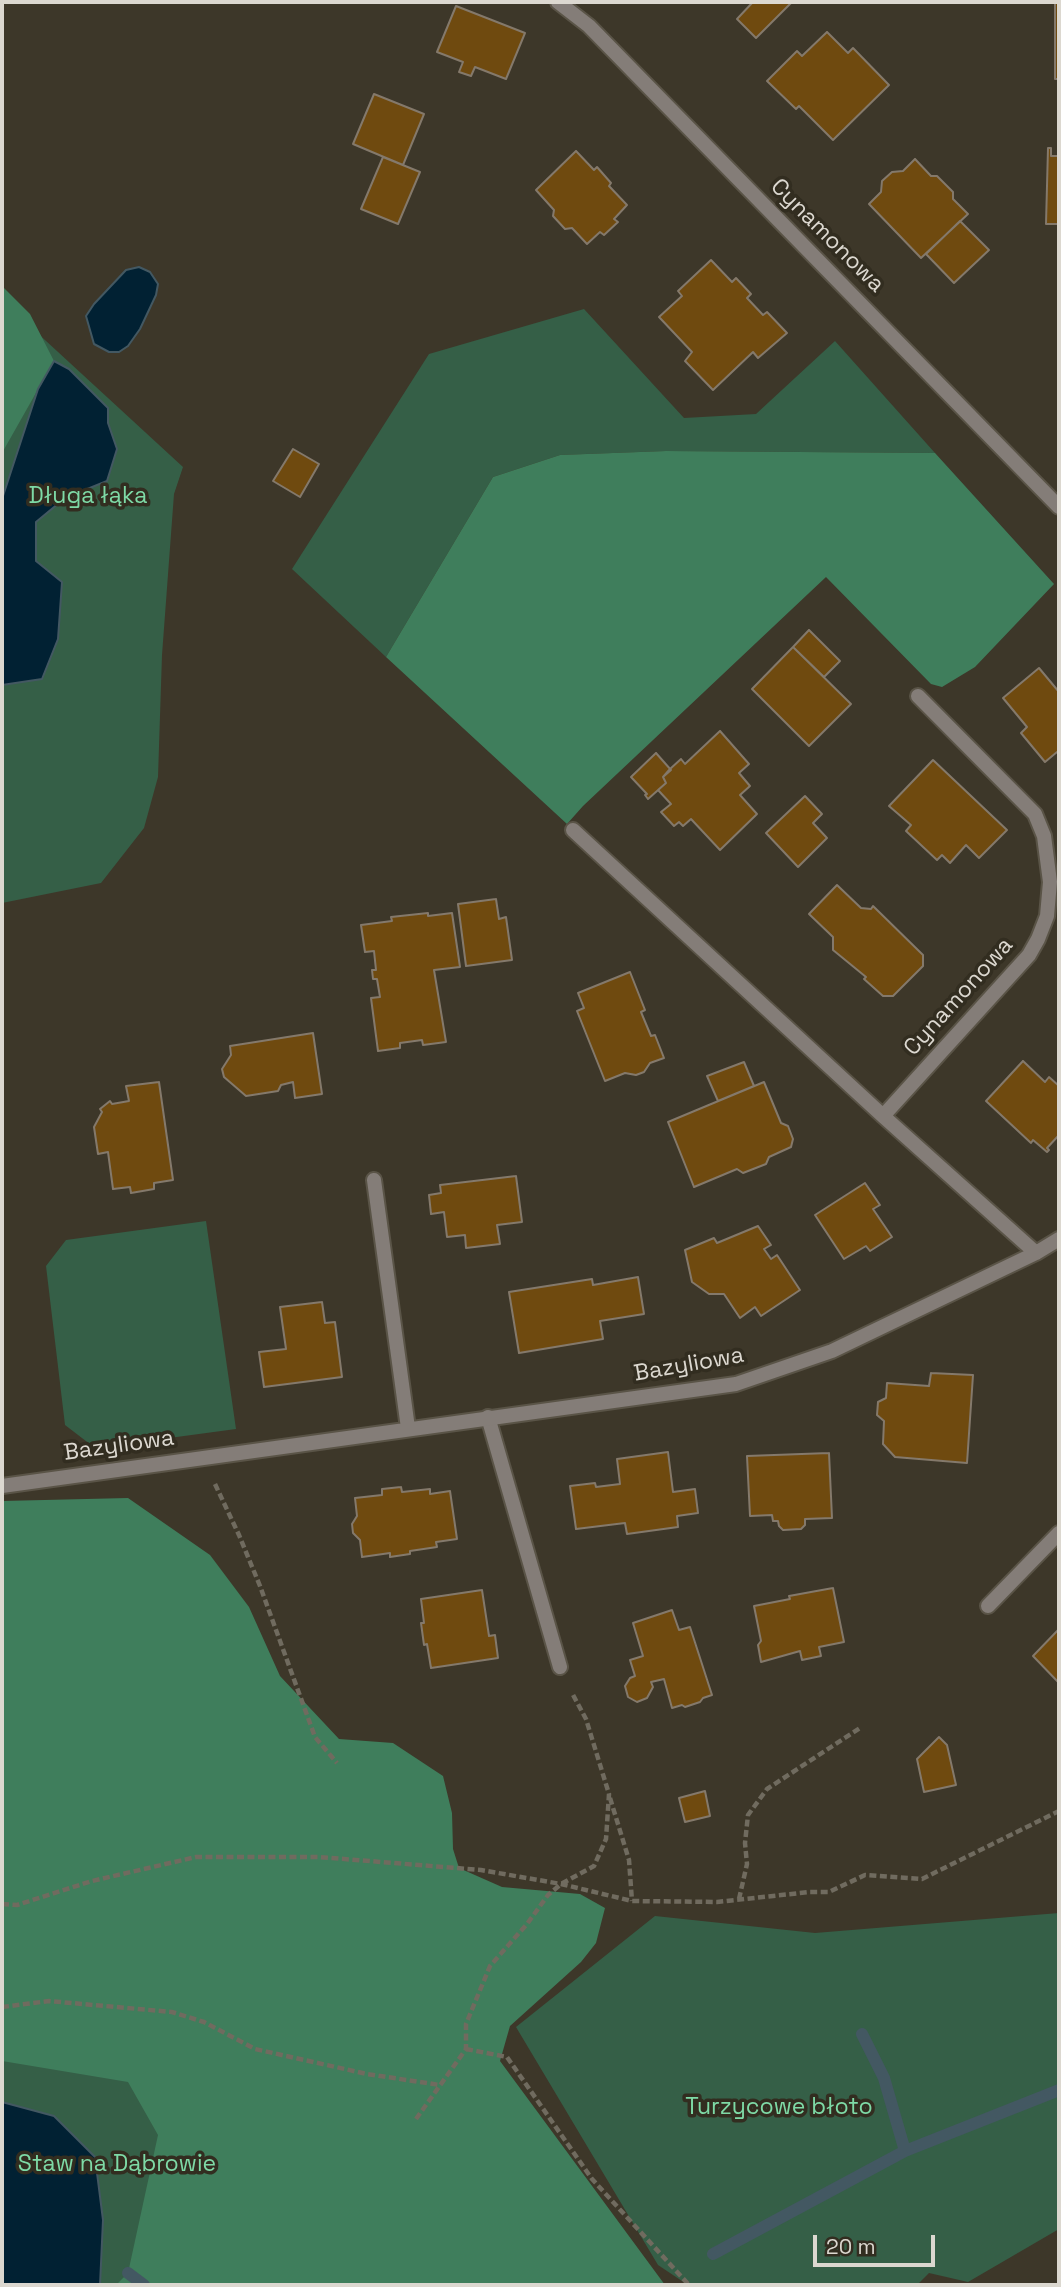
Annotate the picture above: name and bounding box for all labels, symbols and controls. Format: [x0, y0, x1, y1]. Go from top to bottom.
street label: Cynamonowa [764, 173, 890, 299]
park label: Długa łąka [29, 483, 147, 511]
street label: Cynamonowa [899, 932, 1019, 1062]
street label: Bazyliowa [632, 1342, 746, 1388]
street label: Bazyliowa [62, 1425, 176, 1467]
park label: Turzycowe błoto [685, 2094, 873, 2122]
park label: Staw na Dąbrowie [18, 2151, 216, 2179]
scale bar [816, 2220, 939, 2264]
text: 20 m [826, 2233, 876, 2260]

